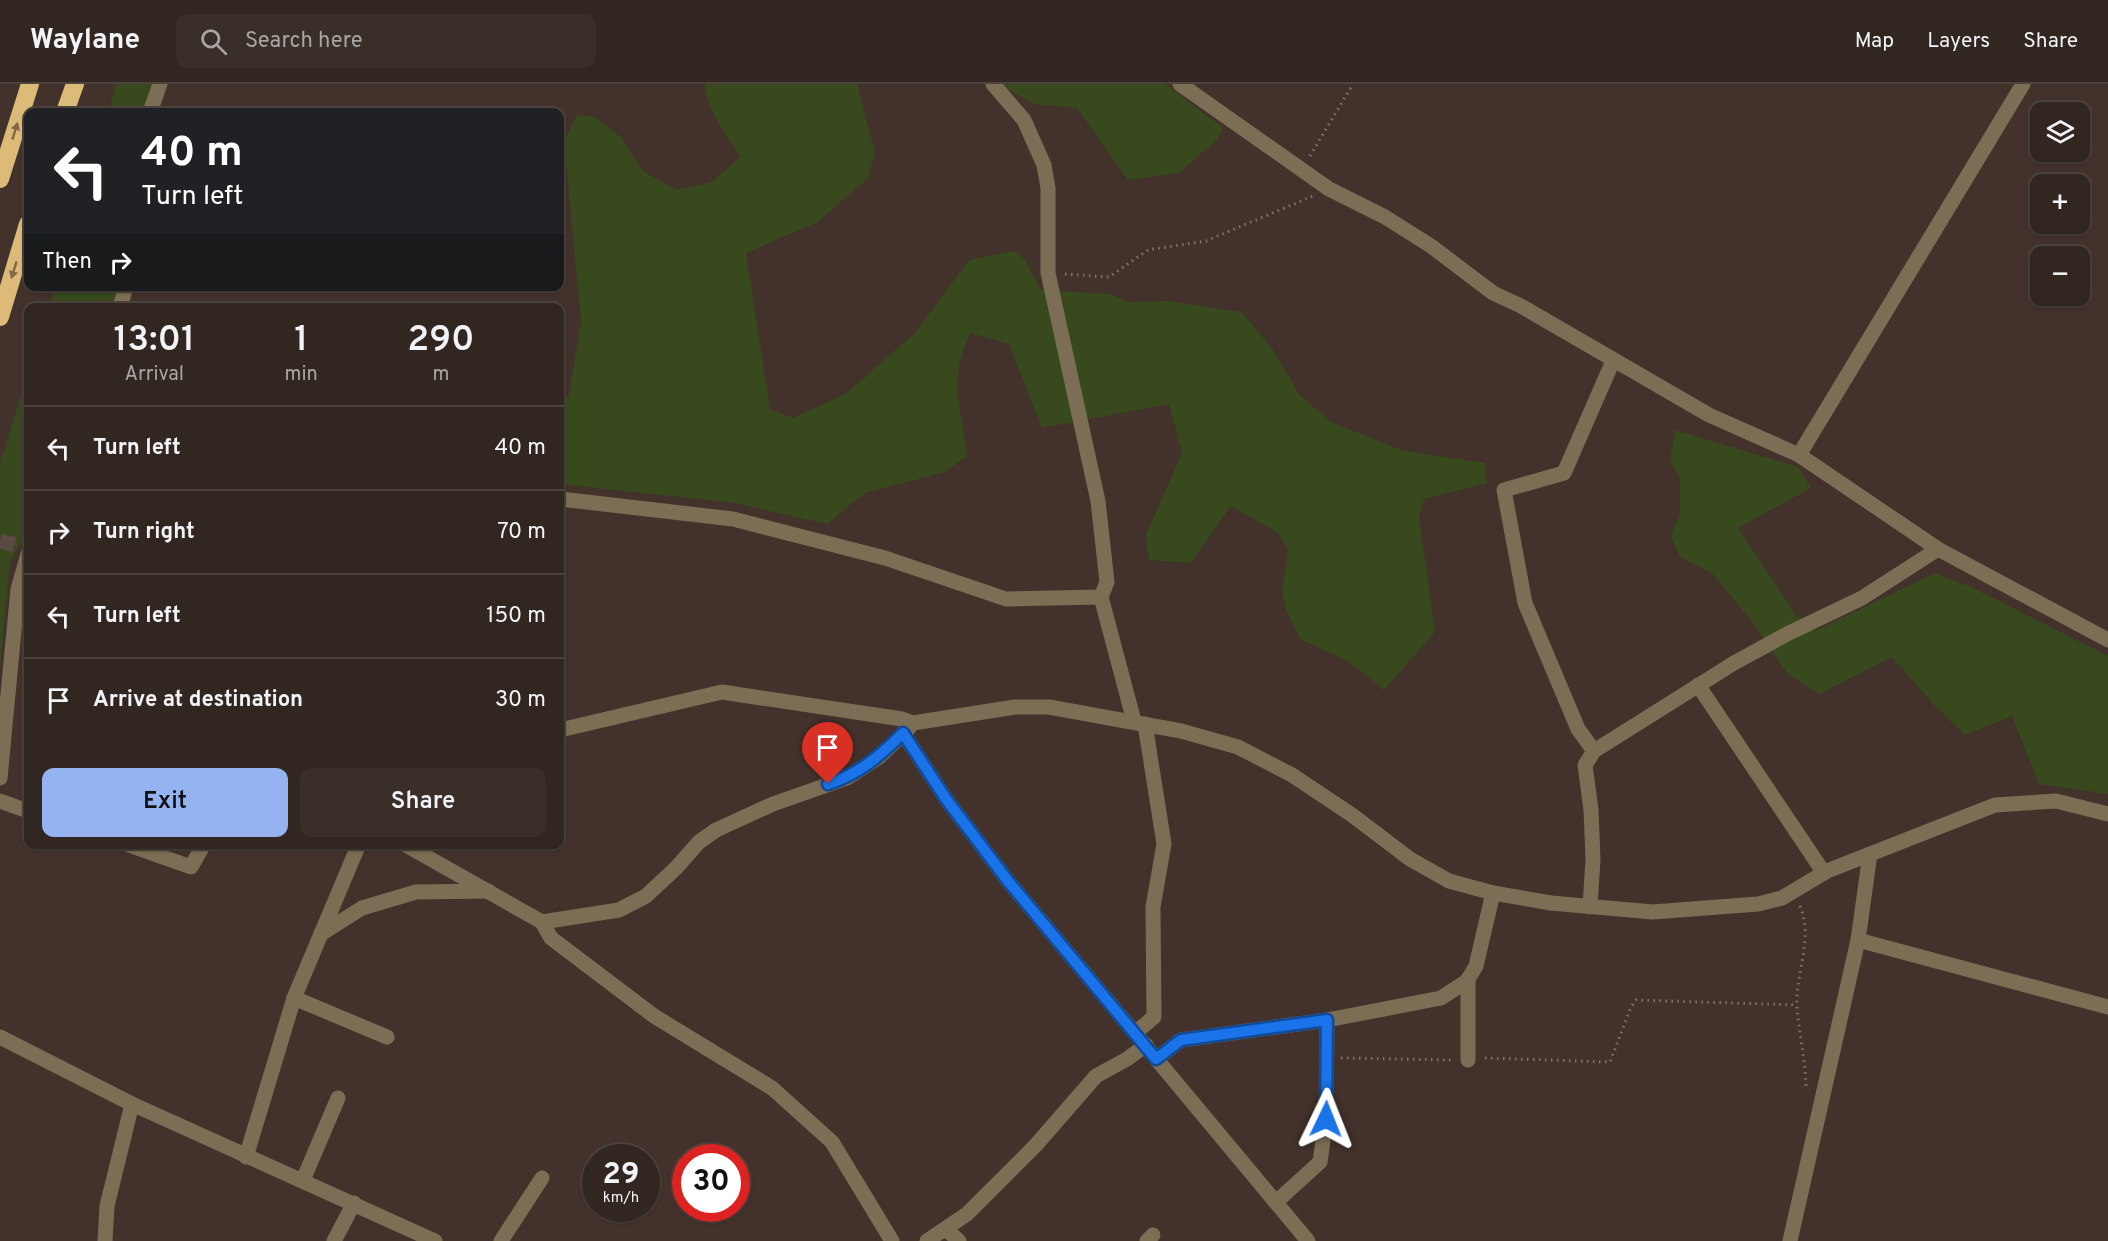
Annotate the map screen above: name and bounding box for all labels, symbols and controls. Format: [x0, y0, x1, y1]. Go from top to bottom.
search box [176, 14, 596, 68]
text: Waylane [30, 23, 140, 59]
icon: search [197, 25, 230, 58]
text: Search here [245, 28, 363, 55]
text: Map [1855, 28, 1894, 55]
text: Layers [1927, 28, 1990, 55]
text: Share [2023, 28, 2078, 55]
map controls [2030, 102, 2090, 306]
button: layers [2030, 102, 2090, 162]
one-way arrow [11, 122, 20, 140]
text: 40 m [141, 128, 243, 181]
icon: left [42, 132, 120, 210]
button: + [2030, 174, 2090, 234]
text: Turn left [141, 180, 243, 214]
icon: right [104, 246, 137, 279]
button: − [2030, 246, 2090, 306]
text: Then [42, 249, 92, 276]
one-way arrow [9, 261, 18, 279]
text: 13:01 [113, 318, 195, 364]
text: 1 [294, 318, 308, 364]
text: 290 [407, 318, 475, 364]
text: Arrival [124, 362, 184, 388]
text: min [285, 362, 318, 388]
text: m [432, 362, 449, 388]
icon: left [42, 432, 75, 465]
text: Turn left [93, 435, 181, 462]
text: 40 m [494, 435, 546, 462]
icon: right [42, 516, 75, 549]
text: Turn right [93, 519, 195, 546]
text: 70 m [497, 519, 546, 546]
icon: left [42, 600, 75, 633]
text: Turn left [93, 603, 181, 630]
text: 150 m [486, 603, 546, 630]
icon: arrive [42, 684, 75, 717]
text: Arrive at destination [93, 687, 303, 714]
text: 30 m [495, 687, 546, 714]
pin [802, 722, 853, 784]
icon: arrive [811, 731, 844, 764]
button: Exit [42, 768, 288, 837]
button: Share [300, 768, 546, 837]
position arrow [1294, 1087, 1358, 1151]
speed limit sign: 30 [672, 1144, 750, 1222]
text: 29 [603, 1157, 639, 1194]
text: km/h [603, 1189, 639, 1208]

